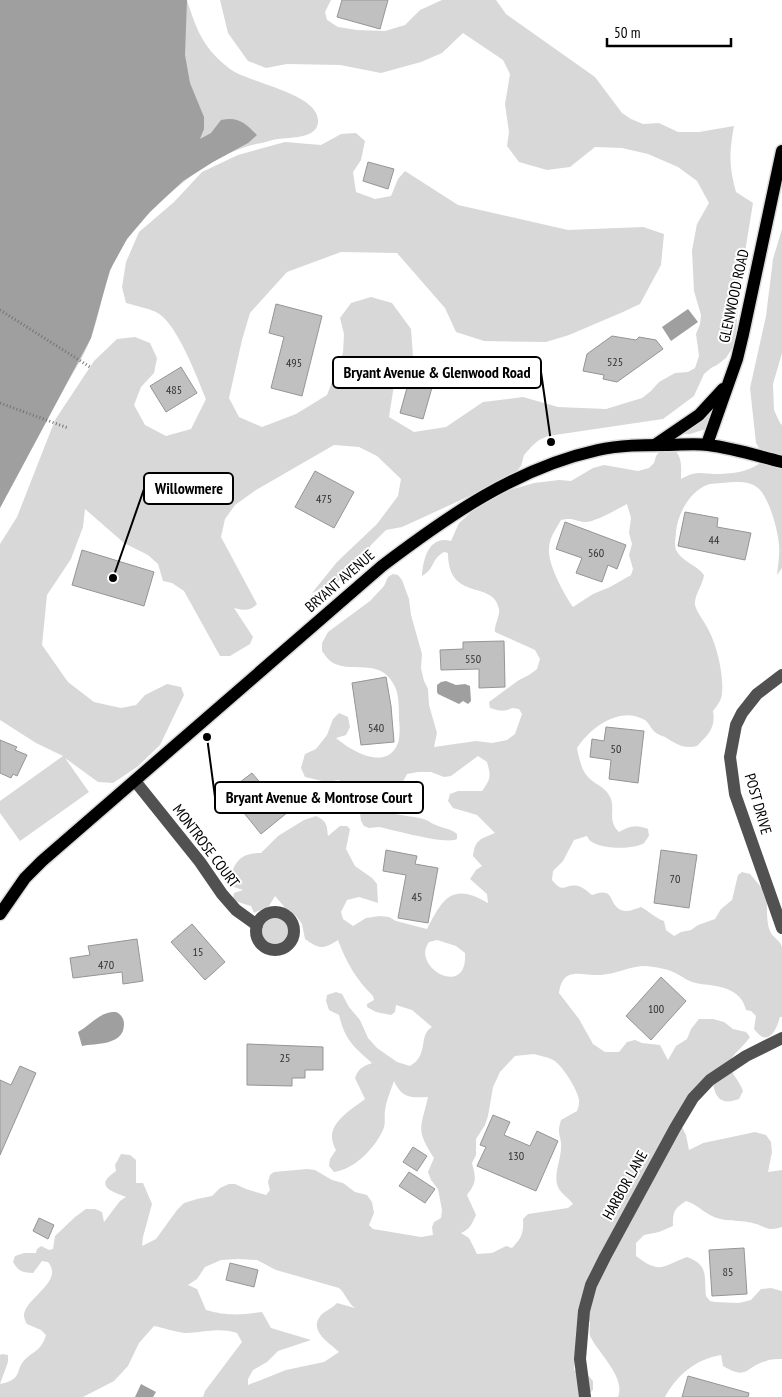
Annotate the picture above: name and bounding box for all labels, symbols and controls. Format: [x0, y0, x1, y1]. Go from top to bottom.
scale bar [607, 15, 731, 47]
text: 50 m [614, 23, 640, 42]
street label: GLENWOOD ROAD [714, 247, 753, 344]
house number: 525 [607, 354, 623, 369]
house number: 495 [286, 355, 302, 370]
callout: Bryant Avenue & Glenwood Road [333, 357, 541, 388]
text: Bryant Avenue & Glenwood Road [343, 362, 531, 382]
house number: 485 [166, 382, 182, 397]
callout: Willowmere [144, 473, 233, 504]
text: Willowmere [154, 478, 223, 498]
house number: 475 [316, 491, 332, 506]
house number: 44 [709, 532, 720, 547]
street label: BRYANT AVENUE [301, 545, 378, 616]
house number: 560 [588, 545, 604, 560]
house number: 550 [465, 651, 481, 666]
house number: 540 [368, 720, 384, 735]
house number: 50 [611, 741, 621, 756]
street label: POST DRIVE [741, 771, 776, 837]
callout: Bryant Avenue & Montrose Court [215, 782, 423, 813]
text: Bryant Avenue & Montrose Court [226, 787, 413, 807]
street label: MONTROSE COURT [169, 800, 244, 891]
house number: 70 [670, 871, 680, 886]
house number: 45 [412, 889, 422, 904]
house number: 15 [193, 944, 203, 959]
house number: 470 [98, 957, 114, 972]
house number: 100 [648, 1001, 664, 1016]
house number: 25 [280, 1050, 290, 1065]
street label: HARBOR LANE [598, 1147, 651, 1223]
house number: 130 [508, 1148, 524, 1163]
house number: 85 [723, 1264, 733, 1279]

